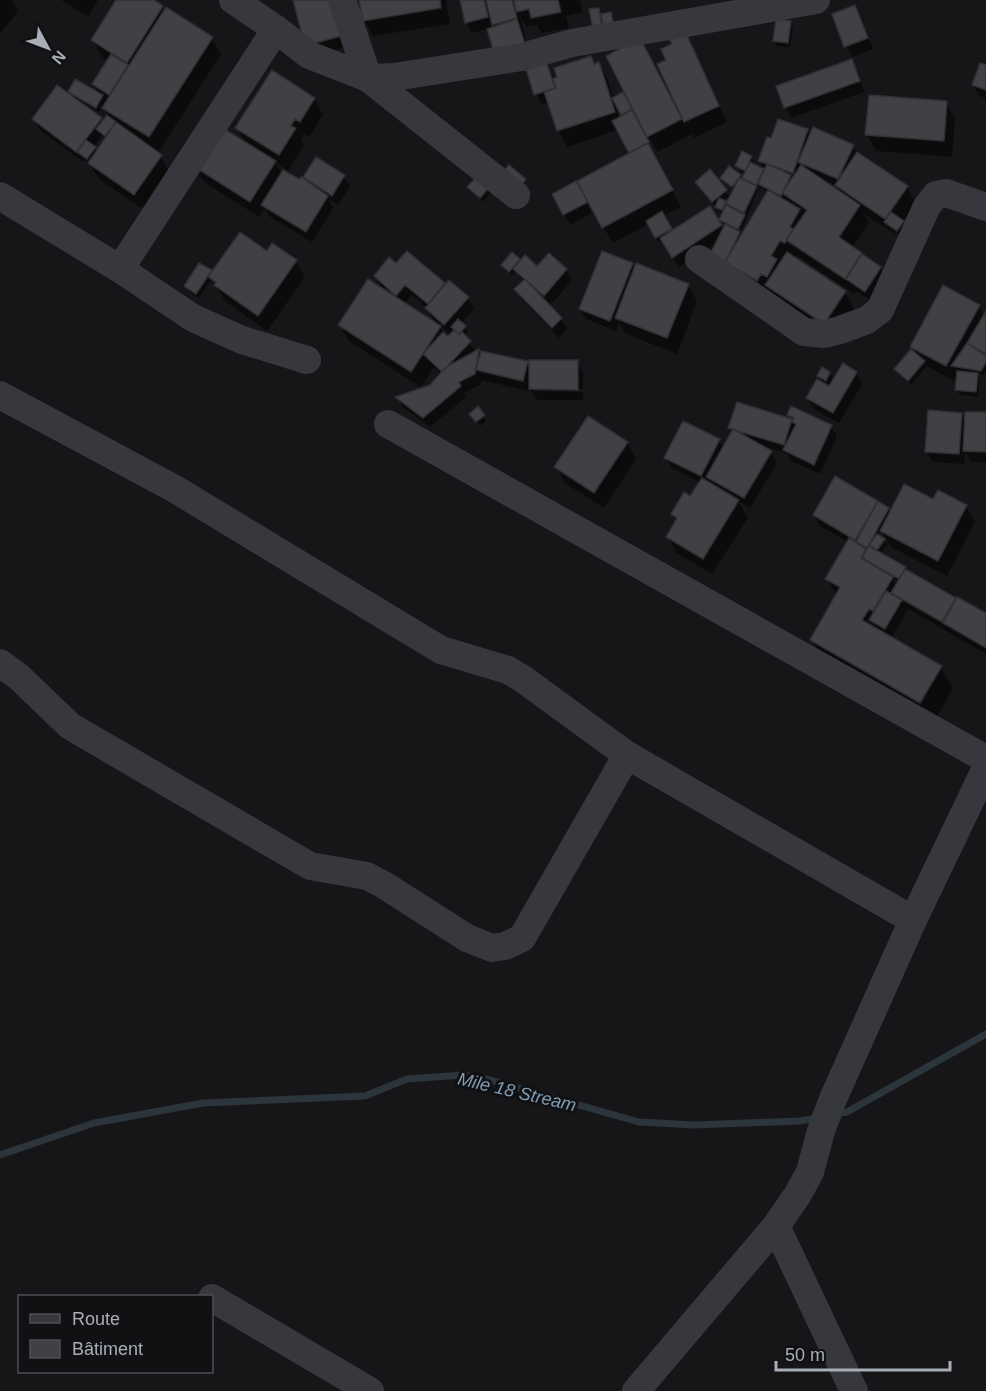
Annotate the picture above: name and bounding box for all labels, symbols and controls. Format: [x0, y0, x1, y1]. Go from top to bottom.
north arrow [18, 18, 78, 78]
text: N [49, 48, 69, 67]
water label: Mile 18 Stream [456, 1069, 578, 1115]
legend [18, 1295, 213, 1373]
text: Route [72, 1309, 120, 1329]
scale bar [776, 1334, 950, 1372]
text: Bâtiment [72, 1339, 143, 1359]
text: 50 m [785, 1345, 825, 1365]

